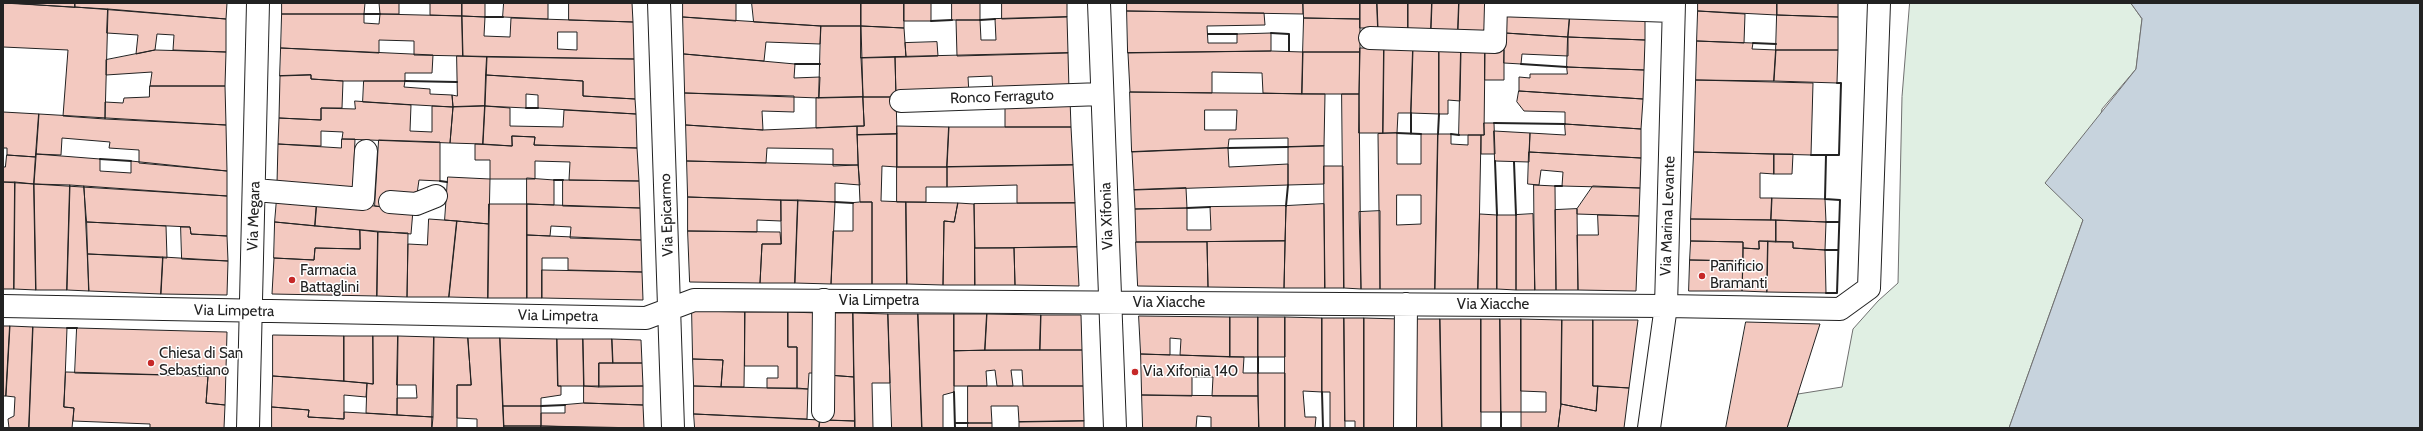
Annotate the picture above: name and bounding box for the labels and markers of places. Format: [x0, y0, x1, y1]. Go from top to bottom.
place label: Panificio Bramanti [1710, 258, 1768, 293]
place label: Farmacia Battaglini [300, 262, 359, 297]
marker: Panificio Bramanti [1697, 271, 1707, 281]
marker: Farmacia Battaglini [287, 275, 297, 285]
place label: Chiesa di San Sebastiano [159, 345, 243, 380]
marker: Chiesa di San Sebastiano [146, 358, 156, 368]
place label: Via Xifonia 140 [1143, 363, 1238, 381]
marker: Via Xifonia 140 [1130, 367, 1140, 377]

